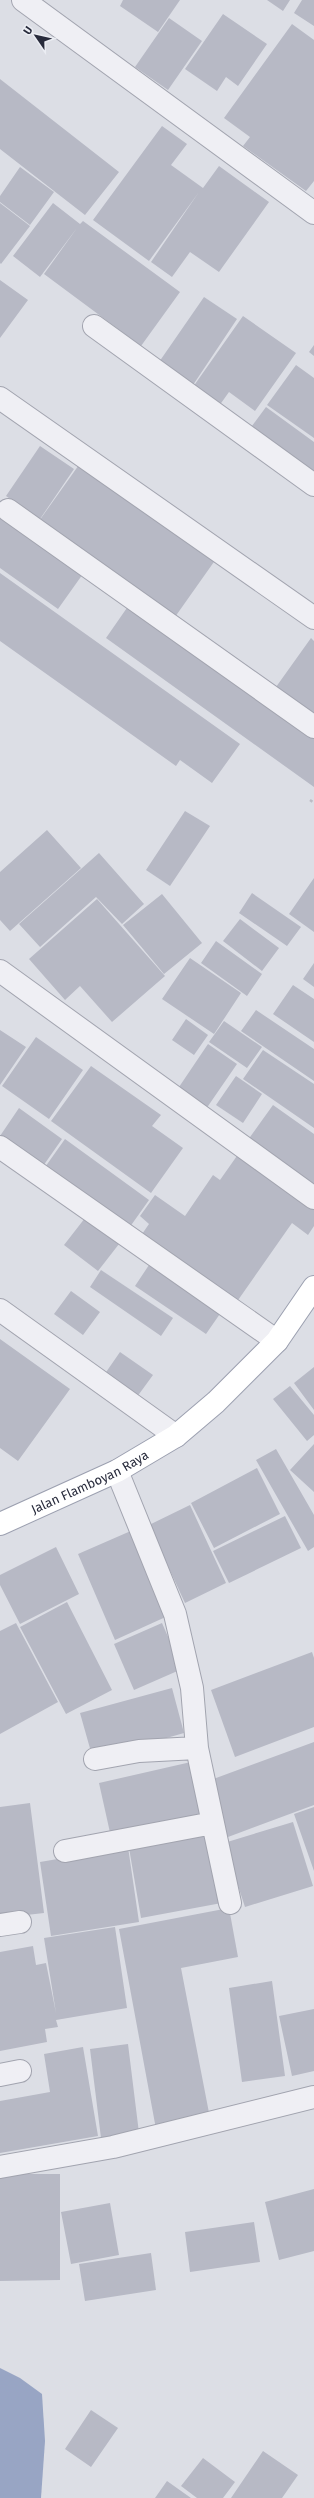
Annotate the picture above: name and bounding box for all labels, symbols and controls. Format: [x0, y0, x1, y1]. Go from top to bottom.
north arrow [16, 16, 56, 56]
text: U [21, 24, 36, 37]
street label: Jalan Flamboyan Raya [29, 1447, 151, 1517]

